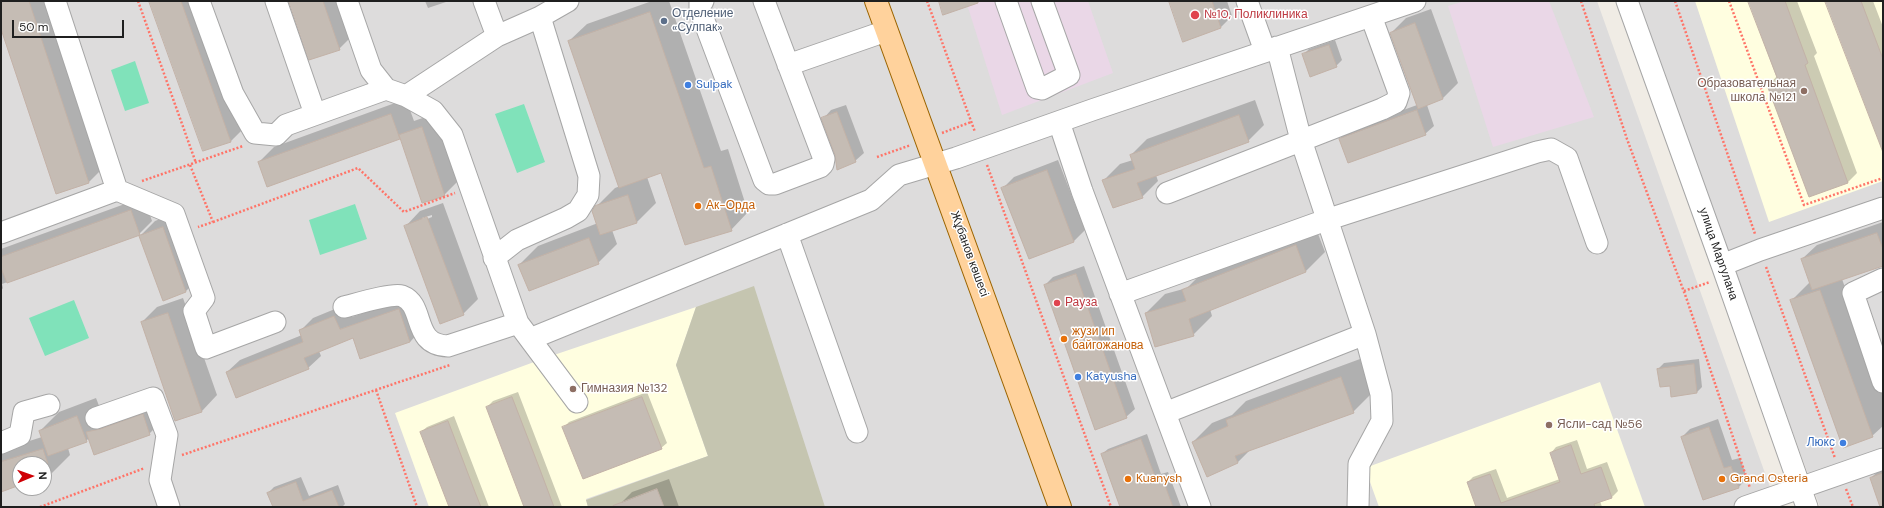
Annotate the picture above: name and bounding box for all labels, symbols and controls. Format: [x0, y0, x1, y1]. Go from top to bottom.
place label: Отделение «Сулпак» [672, 7, 733, 35]
place label: №10, Поликлиника [1204, 8, 1308, 22]
marker: №10, Поликлиника [1189, 9, 1201, 21]
scale bar [14, 12, 126, 38]
marker: Отделение «Сулпак» [659, 16, 669, 26]
text: 50 m [19, 19, 48, 35]
place label: Образовательная школа №121 [1697, 77, 1796, 105]
place label: Sulpak [696, 78, 733, 92]
marker: Sulpak [683, 80, 693, 90]
marker: Образовательная школа №121 [1799, 86, 1809, 96]
place label: Ак-Орда [706, 199, 755, 213]
marker: Ак-Орда [693, 201, 703, 211]
street label: улица Маргулана [1695, 206, 1741, 302]
street label: Жұбанов көшесі [947, 209, 991, 299]
place label: Рауза [1065, 296, 1097, 310]
marker: Рауза [1052, 298, 1062, 308]
place label: жузи ип байгожанова [1072, 325, 1144, 353]
marker: жузи ип байгожанова [1059, 334, 1069, 344]
place label: Katyusha [1086, 370, 1137, 384]
marker: Katyusha [1073, 372, 1083, 382]
place label: Гимназия №132 [581, 382, 667, 396]
marker: Гимназия №132 [568, 384, 578, 394]
place label: Ясли-сад №56 [1557, 418, 1642, 432]
marker: Ясли-сад №56 [1544, 420, 1554, 430]
place label: Люкс [1807, 436, 1835, 450]
marker: Люкс [1838, 438, 1848, 448]
north arrow [12, 456, 52, 496]
text: N [36, 471, 50, 480]
place label: Kuanysh [1136, 472, 1182, 486]
place label: Grand Osteria [1730, 472, 1808, 486]
marker: Kuanysh [1123, 474, 1133, 484]
marker: Grand Osteria [1717, 474, 1727, 484]

